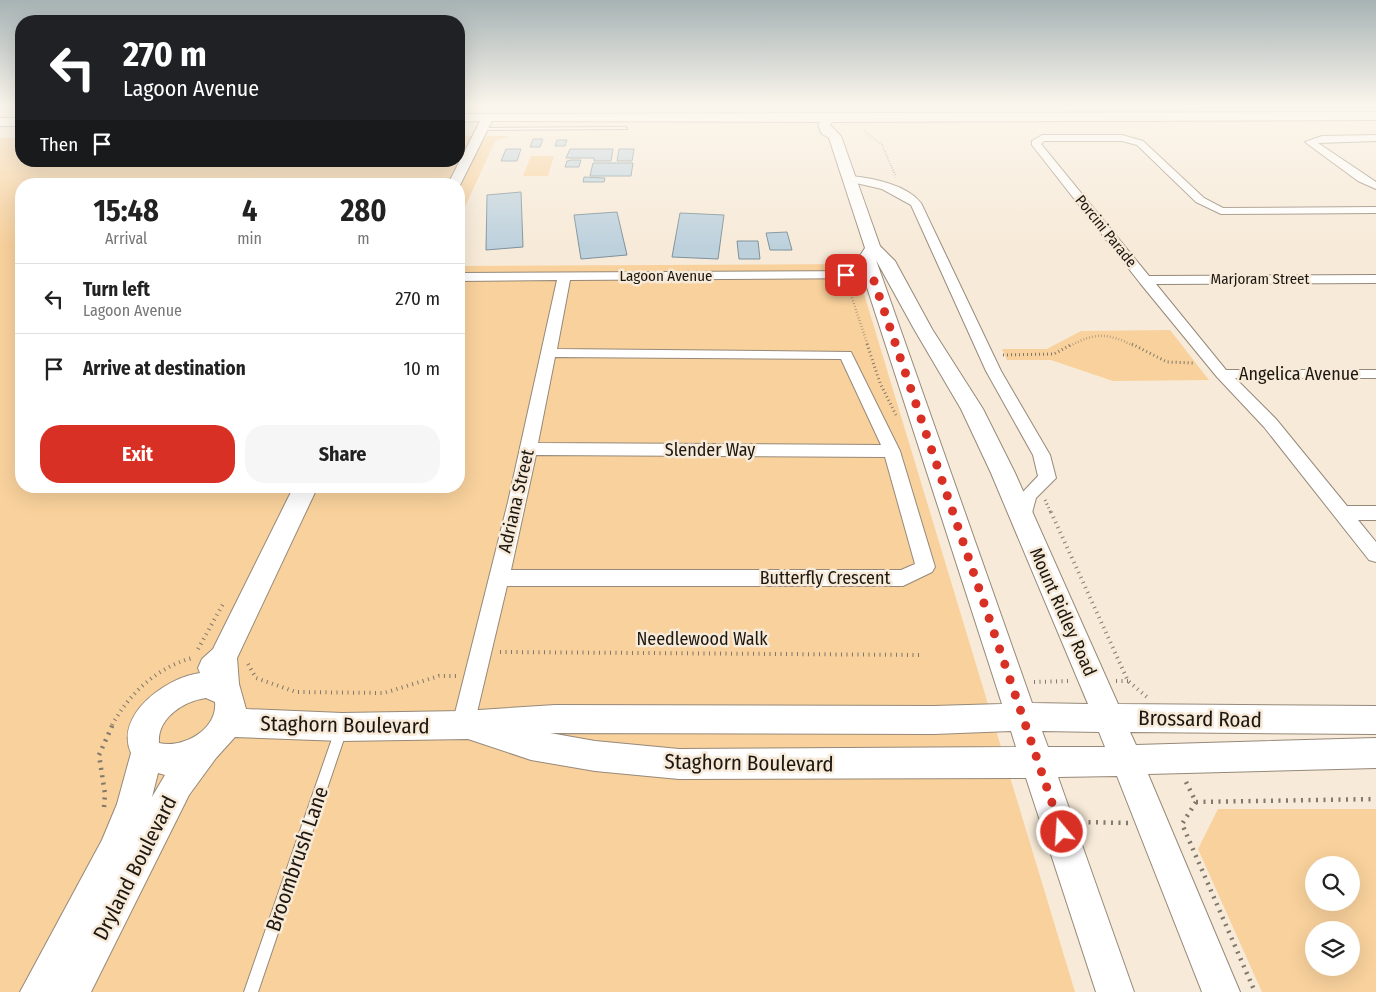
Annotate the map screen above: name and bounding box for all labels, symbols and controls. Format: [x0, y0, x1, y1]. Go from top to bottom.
text: 270 m [123, 33, 207, 75]
icon: left [40, 35, 105, 100]
text: Lagoon Avenue [123, 75, 259, 102]
icon: arrive [88, 130, 116, 158]
text: Then [40, 133, 78, 156]
street label: Porcini Parade [1071, 191, 1141, 271]
text: 15:48 [93, 193, 159, 229]
text: 4 [242, 193, 257, 229]
text: 280 [340, 193, 387, 229]
text: Arrival [105, 229, 147, 248]
text: min [237, 229, 262, 248]
text: m [357, 229, 370, 248]
pin [825, 254, 867, 296]
icon: arrive [832, 261, 860, 289]
street label: Lagoon Avenue [620, 267, 712, 285]
street label: Marjoram Street [1211, 270, 1310, 288]
text: Turn left [83, 278, 150, 301]
icon: left [40, 285, 68, 313]
text: 270 m [395, 287, 440, 310]
text: Lagoon Avenue [83, 301, 182, 320]
icon: arrive [40, 355, 68, 383]
text: Arrive at destination [83, 357, 246, 380]
text: 10 m [404, 357, 440, 380]
street label: Angelica Avenue [1239, 363, 1359, 385]
button: Exit [40, 425, 235, 483]
button: Share [245, 425, 440, 483]
street label: Slender Way [665, 439, 755, 461]
street label: Adriana Street [493, 447, 539, 555]
street label: Mount Ridley Road [1025, 544, 1101, 680]
street label: Butterfly Crescent [760, 567, 890, 589]
street label: Needlewood Walk [636, 628, 768, 650]
street label: Brossard Road [1138, 705, 1262, 733]
street label: Staghorn Boulevard [260, 711, 430, 739]
street label: Staghorn Boulevard [664, 749, 834, 777]
street label: Broombrush Lane [260, 783, 334, 935]
street label: Dryland Boulevard [87, 791, 183, 945]
position arrow [1035, 805, 1087, 857]
map controls [1305, 856, 1360, 976]
button: search [1305, 856, 1360, 911]
button: layers [1305, 921, 1360, 976]

